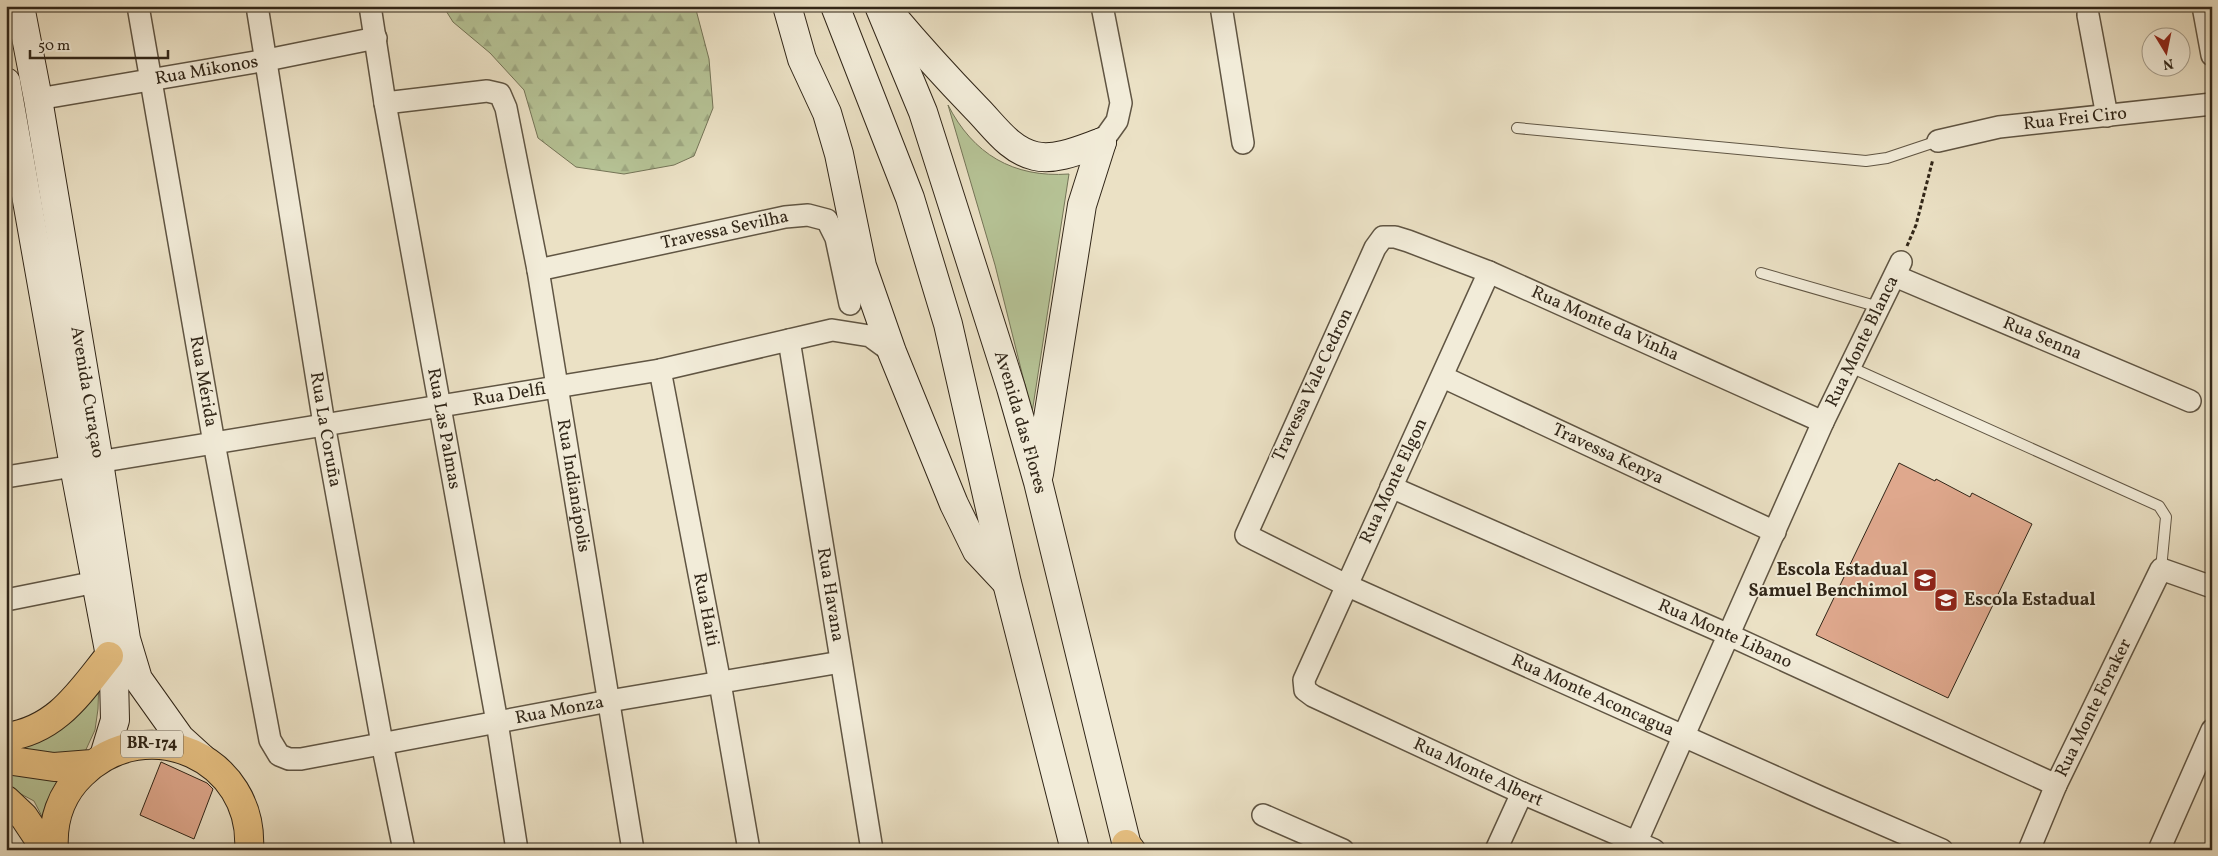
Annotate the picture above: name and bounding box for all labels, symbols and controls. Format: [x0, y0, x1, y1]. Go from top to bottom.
scale bar [30, 28, 168, 60]
north arrow [2140, 28, 2190, 78]
text: 50 m [38, 36, 70, 57]
street label: Rua Mikonos [153, 49, 260, 91]
text: N [2161, 53, 2175, 74]
street label: Rua Frei Ciro [2022, 101, 2128, 137]
street label: Travessa Sevilha [659, 204, 791, 256]
street label: Rua Monte Blanca [1820, 271, 1905, 411]
street label: Rua Monte da Vinha [1527, 280, 1683, 368]
street label: Travessa Vale Cedron [1266, 304, 1360, 466]
street label: Rua Senna [1999, 311, 2086, 366]
street label: Avenida Curaçao [64, 324, 111, 460]
street label: Rua Mérida [183, 334, 223, 429]
street label: Avenida das Flores [987, 348, 1053, 496]
street label: Rua Las Palmas [421, 366, 467, 491]
street label: Rua La Coruña [303, 370, 348, 489]
street label: Rua Delfi [471, 376, 548, 413]
street label: Rua Monte Elgon [1354, 414, 1434, 548]
street label: Rua Indianápolis [550, 417, 597, 554]
street label: Travessa Kenya [1548, 417, 1668, 491]
street label: Rua Havana [810, 546, 850, 644]
place label: Escola Estadual Samuel Benchimol [1749, 558, 1908, 604]
school or university icon: Escola Estadual Samuel Benchimol [1912, 567, 1938, 593]
street label: Rua Haiti [687, 571, 725, 649]
school or university icon: Escola Estadual [1933, 587, 1959, 613]
place label: Escola Estadual [1964, 588, 2096, 613]
street label: Rua Monte Libano [1654, 593, 1796, 675]
street label: Rua Monte Foraker [2049, 634, 2138, 781]
street label: Rua Monte Aconcagua [1507, 648, 1678, 743]
street label: Rua Monza [513, 690, 606, 731]
road number: BR-174 [121, 731, 183, 758]
street label: Rua Monte Albert [1409, 732, 1547, 813]

